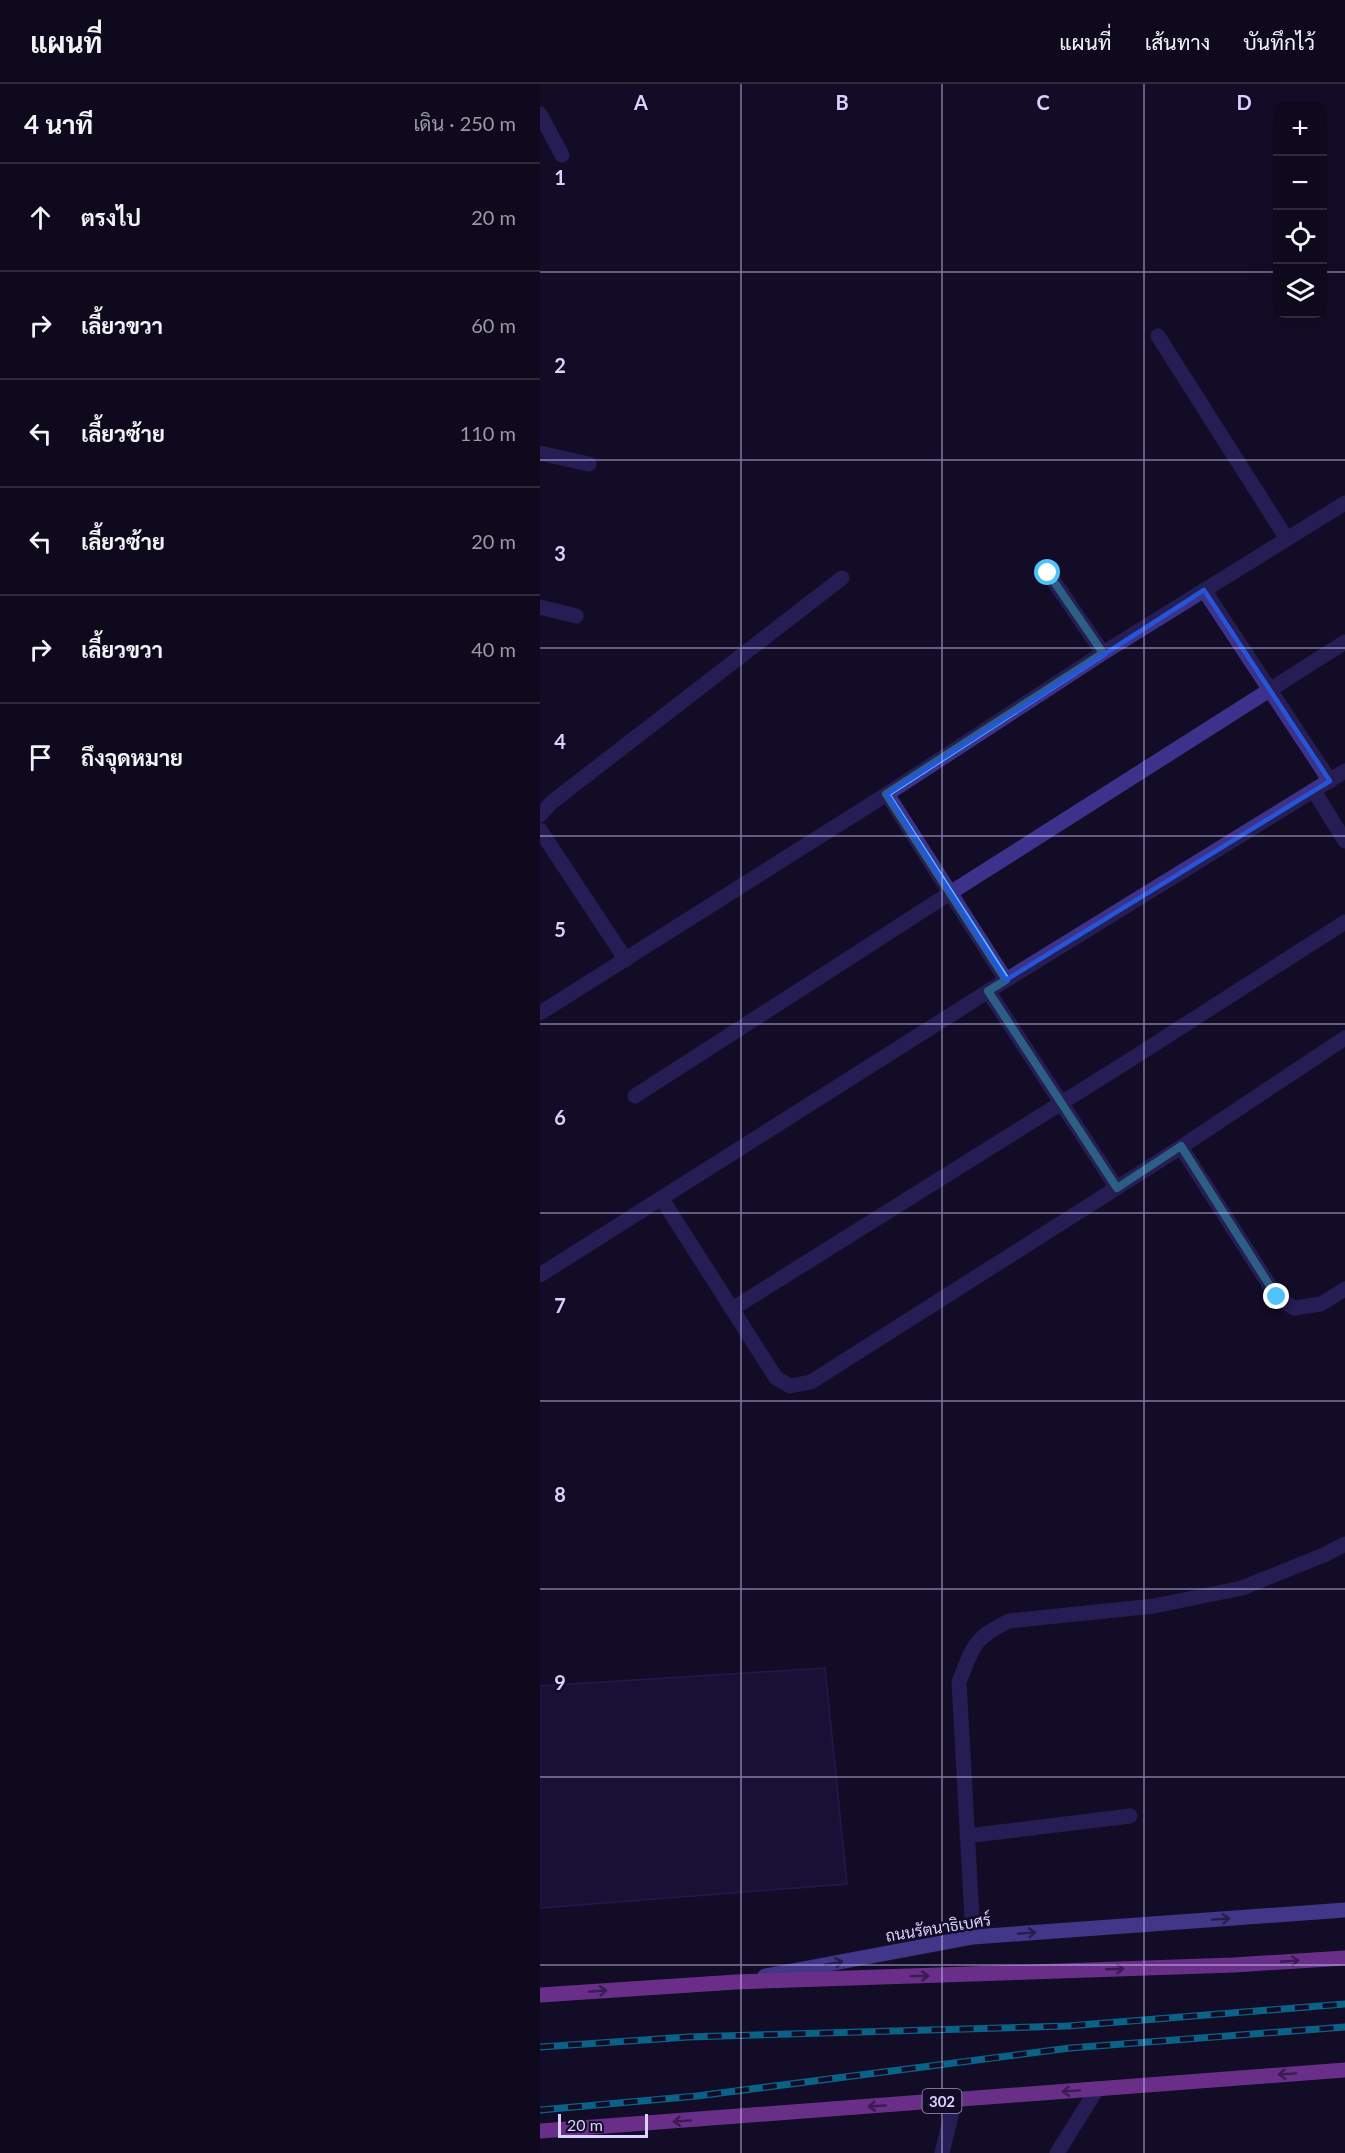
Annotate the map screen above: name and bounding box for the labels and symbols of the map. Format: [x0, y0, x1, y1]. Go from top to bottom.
text: A [633, 90, 648, 114]
text: B [835, 90, 849, 114]
text: C [1036, 90, 1050, 114]
text: D [1236, 90, 1252, 114]
text: 1 [554, 165, 566, 189]
text: 2 [554, 353, 566, 377]
text: 3 [554, 541, 566, 565]
route start [1034, 559, 1060, 585]
text: 4 [554, 729, 566, 753]
text: 5 [554, 917, 566, 941]
text: 6 [554, 1105, 566, 1129]
route end [1263, 1283, 1289, 1309]
text: 7 [554, 1293, 566, 1317]
text: 8 [554, 1482, 566, 1506]
text: 9 [554, 1670, 566, 1694]
street label: ถนนรัตนาธิเบศร์ [884, 1907, 992, 1945]
one-way arrow [1211, 1913, 1231, 1924]
one-way arrow [1016, 1927, 1036, 1938]
one-way arrow [1279, 1956, 1299, 1967]
one-way arrow [824, 1957, 844, 1968]
one-way arrow [1104, 1963, 1124, 1974]
one-way arrow [910, 1970, 930, 1981]
one-way arrow [588, 1985, 608, 1996]
one-way arrow [1277, 2069, 1297, 2080]
one-way arrow [1062, 2086, 1082, 2097]
road number: 302 [922, 2089, 962, 2113]
one-way arrow [867, 2101, 887, 2112]
scale bar [558, 2111, 648, 2138]
one-way arrow [673, 2116, 693, 2127]

